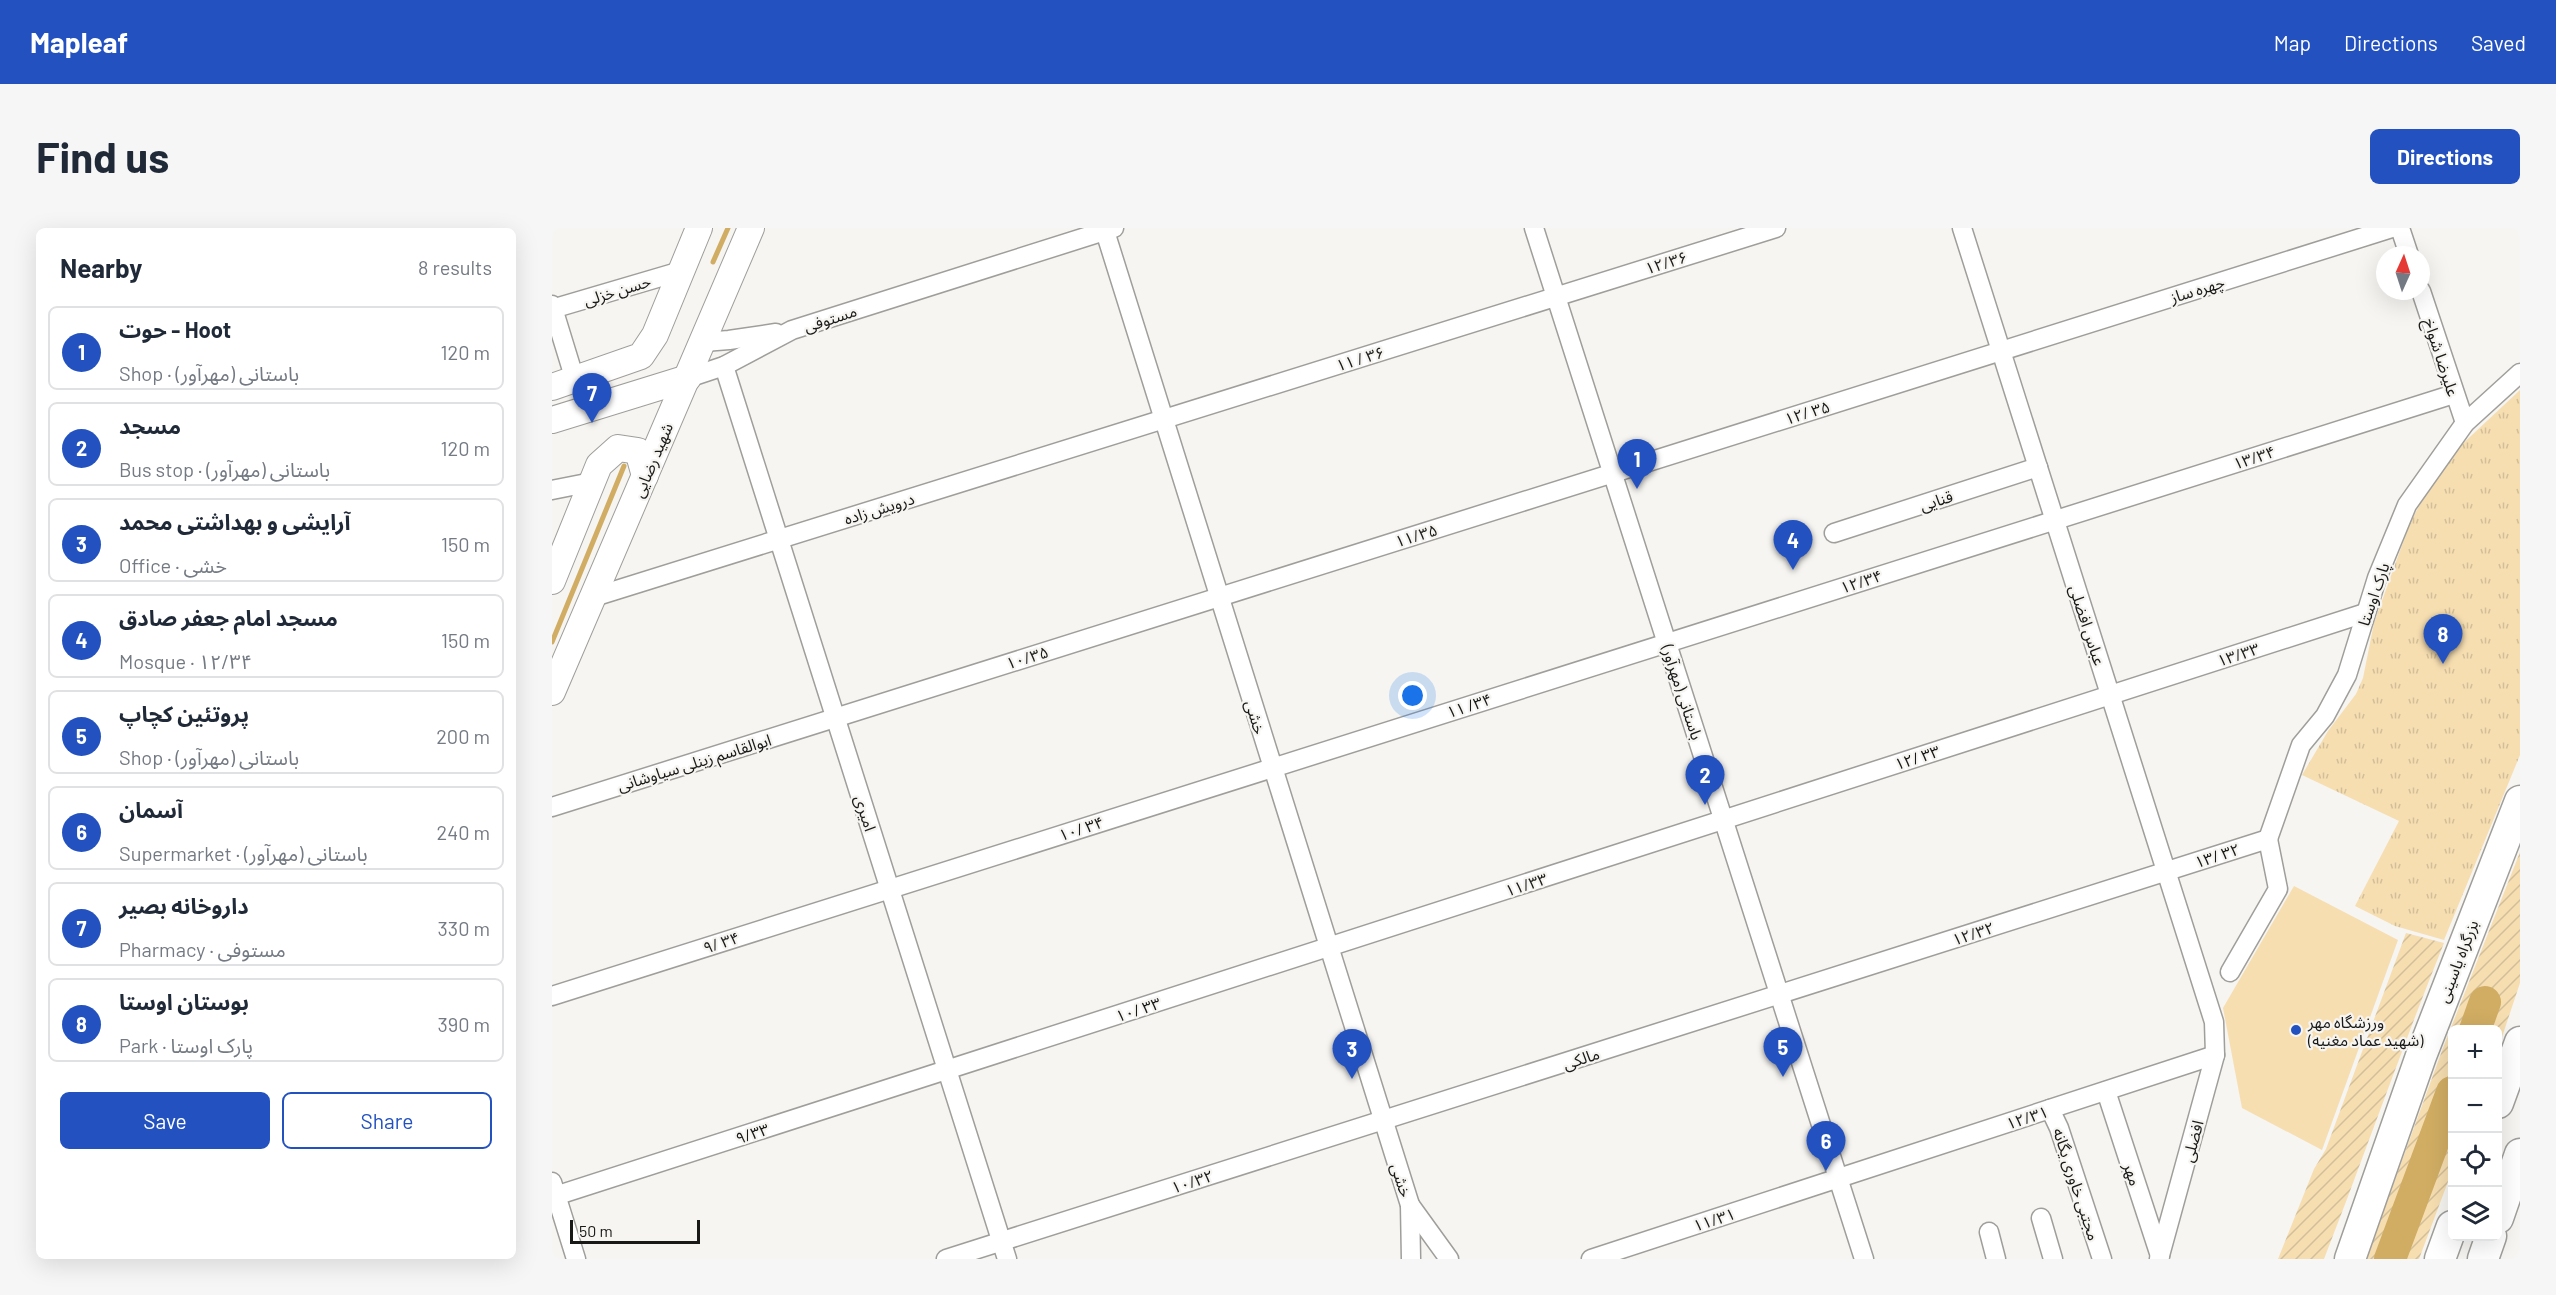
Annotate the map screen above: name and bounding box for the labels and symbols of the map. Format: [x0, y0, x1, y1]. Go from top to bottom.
north arrow [2376, 246, 2430, 300]
street label: ۱۲/۳۶ [1643, 247, 1689, 277]
street label: حسن خزلی [581, 271, 653, 310]
street label: چهره ساز [2166, 272, 2227, 309]
street label: مستوفی [801, 301, 859, 336]
street label: علیرضا شواخ [2417, 315, 2464, 400]
street label: ۱۱ / ۳۶ [1334, 342, 1386, 374]
pin: 7 [572, 374, 612, 423]
street label: ۱۲/ ۳۵ [1782, 396, 1832, 428]
street label: شهید رضایی [628, 420, 677, 501]
pin: 1 [1618, 440, 1656, 489]
street label: ۱۳/۳۴ [2231, 441, 2277, 473]
street label: قنایی [1917, 486, 1955, 515]
street label: درویش زاده [842, 488, 917, 529]
street label: ۱۱/۳۵ [1393, 520, 1439, 550]
pin: 4 [1774, 520, 1812, 570]
street label: پارک اوستا [2353, 560, 2395, 629]
street label: ۱۲/۳۴ [1838, 565, 1884, 597]
street label: عباس افضلی [2065, 582, 2110, 668]
pin: 8 [2424, 614, 2462, 664]
street label: ۱۳/۳۳ [2215, 638, 2261, 670]
street label: باستانی (مهرآور) [1657, 641, 1707, 742]
street label: ۱۰/۳۵ [1004, 642, 1050, 672]
your location [1398, 681, 1427, 710]
street label: ۱۱ /۳۴ [1444, 689, 1494, 721]
street label: خشی [1241, 698, 1270, 737]
street label: ابوالقاسم زینلی سیاوشانی [615, 730, 774, 798]
street label: ۱۲/ ۳۳ [1892, 741, 1942, 773]
pin: 2 [1686, 756, 1724, 805]
street label: امیری [850, 793, 881, 834]
street label: ۱۰/ ۳۴ [1056, 812, 1106, 844]
street label: ۱۳/ ۳۲ [2192, 839, 2242, 871]
street label: ۱۱/۳۳ [1503, 868, 1549, 900]
street label: ۱۲/۳۲ [1950, 917, 1996, 949]
street label: بزرگراه یاسینی [2433, 917, 2482, 1005]
street label: ۹/ ۳۴ [700, 927, 742, 957]
street label: ۱۰/ ۳۳ [1113, 993, 1163, 1025]
place label: ورزشگاه مهر (شهید عماد مغنیه) [2307, 1012, 2424, 1050]
marker: ورزشگاه مهر (شهید عماد مغنیه) [2289, 1023, 2303, 1037]
pin: 5 [1764, 1028, 1802, 1077]
pin: 3 [1332, 1030, 1372, 1079]
street label: مالکی [1560, 1043, 1602, 1074]
street label: ۱۲/۳۱ [2004, 1101, 2050, 1133]
street label: افضلی [2177, 1118, 2208, 1164]
street label: ۹/۳۳ [733, 1119, 771, 1147]
pin: 6 [1806, 1122, 1846, 1171]
street label: مجتبی خاوری یگانه [2049, 1125, 2104, 1243]
street label: مهر [2119, 1159, 2146, 1188]
street label: خشی [1387, 1161, 1416, 1200]
street label: ۱۰/۳۲ [1169, 1165, 1215, 1197]
street label: ۱۱/۳۱ [1691, 1203, 1737, 1235]
scale bar [570, 1217, 700, 1244]

